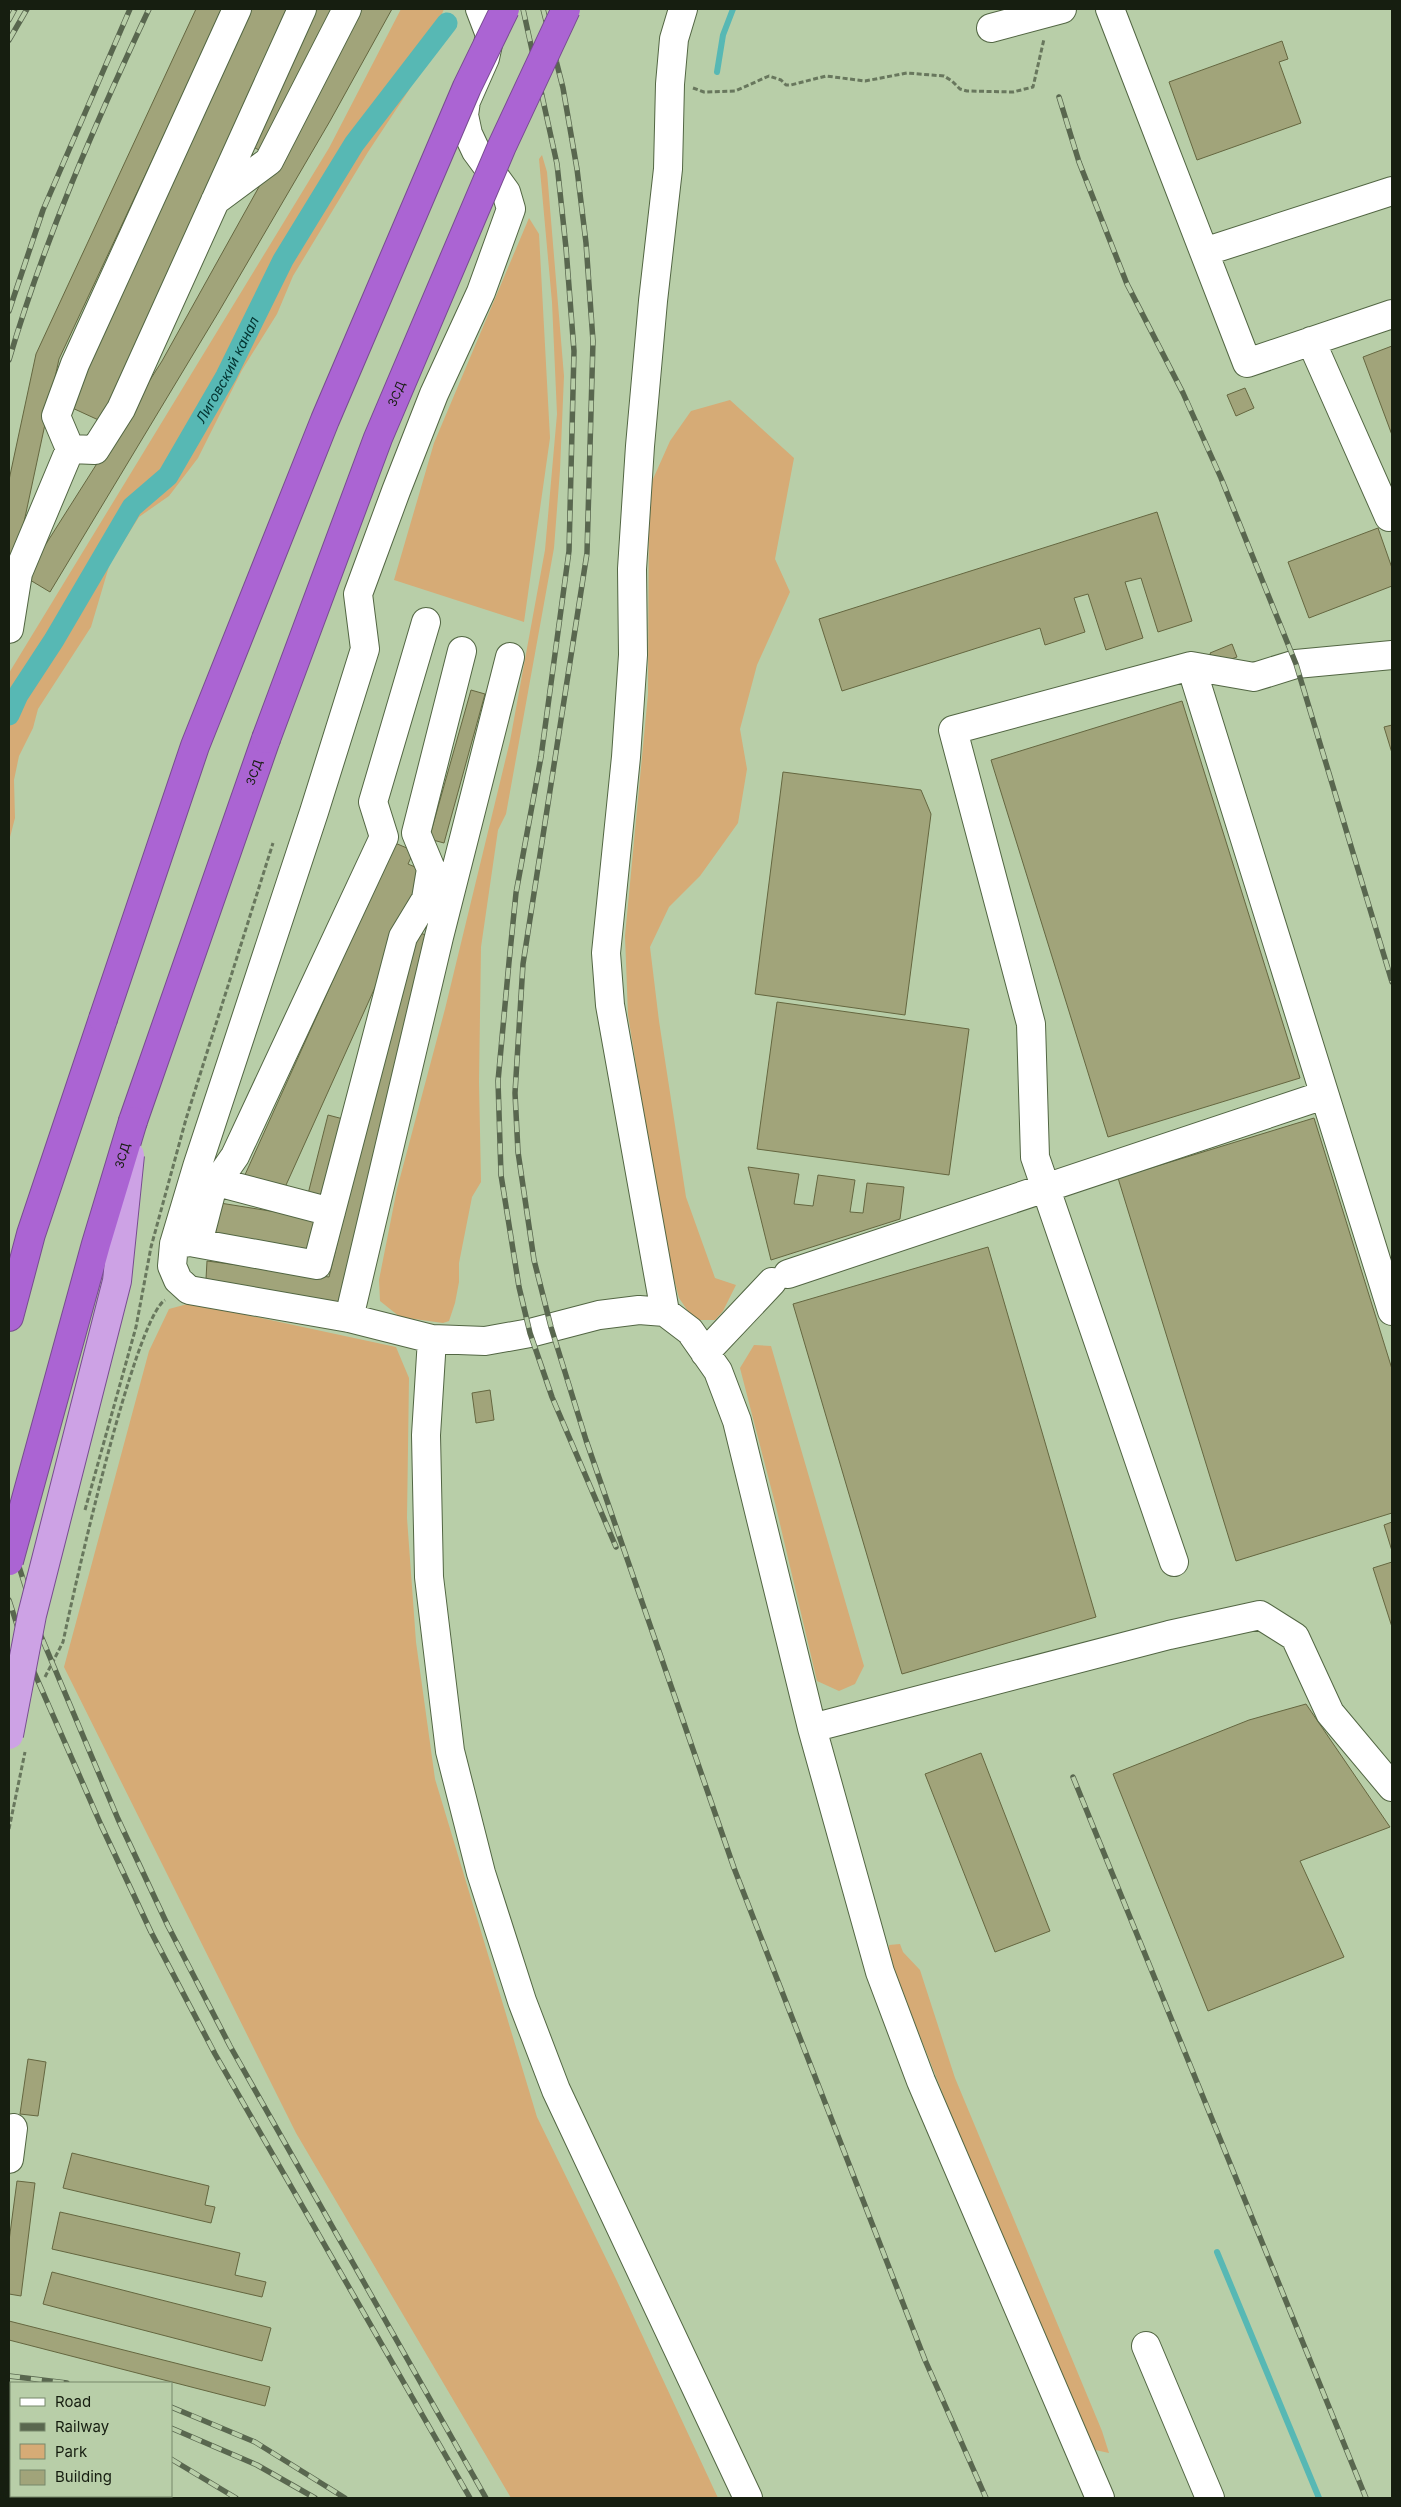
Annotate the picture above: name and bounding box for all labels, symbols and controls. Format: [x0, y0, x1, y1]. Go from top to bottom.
water label: Лиговский канал [192, 314, 262, 426]
street label: ЗСД [384, 379, 408, 409]
street label: ЗСД [242, 757, 265, 787]
street label: ЗСД [111, 1141, 133, 1170]
legend [10, 2382, 172, 2497]
text: Road [55, 2392, 91, 2411]
text: Railway [55, 2417, 110, 2436]
text: Park [55, 2442, 88, 2461]
text: Building [55, 2467, 112, 2486]

